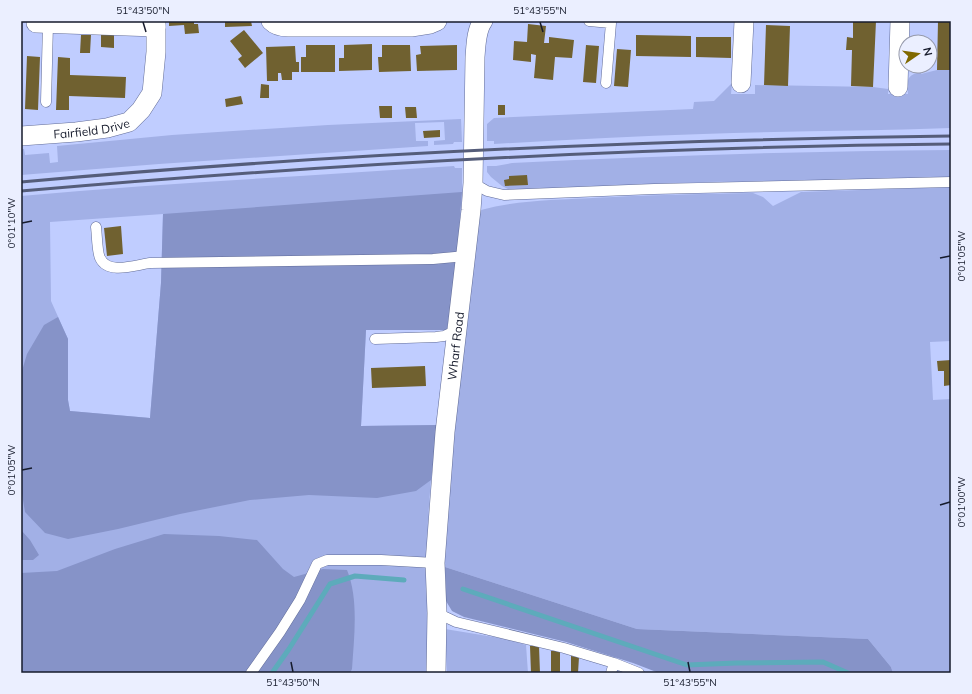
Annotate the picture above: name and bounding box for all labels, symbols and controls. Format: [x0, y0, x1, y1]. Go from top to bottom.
text: 51°43'50"N [116, 4, 170, 17]
text: 51°43'55"N [513, 4, 567, 17]
north arrow [898, 34, 938, 74]
text: N [920, 46, 935, 57]
street label: Fairfield Drive [53, 115, 131, 141]
text: 0°01'10"W [5, 198, 18, 248]
text: 0°01'05"W [955, 231, 968, 281]
street label: Wharf Road [444, 311, 467, 381]
text: 0°01'05"W [5, 445, 18, 495]
text: 0°01'00"W [955, 477, 968, 527]
text: 51°43'50"N [266, 676, 320, 689]
text: 51°43'55"N [663, 676, 717, 689]

